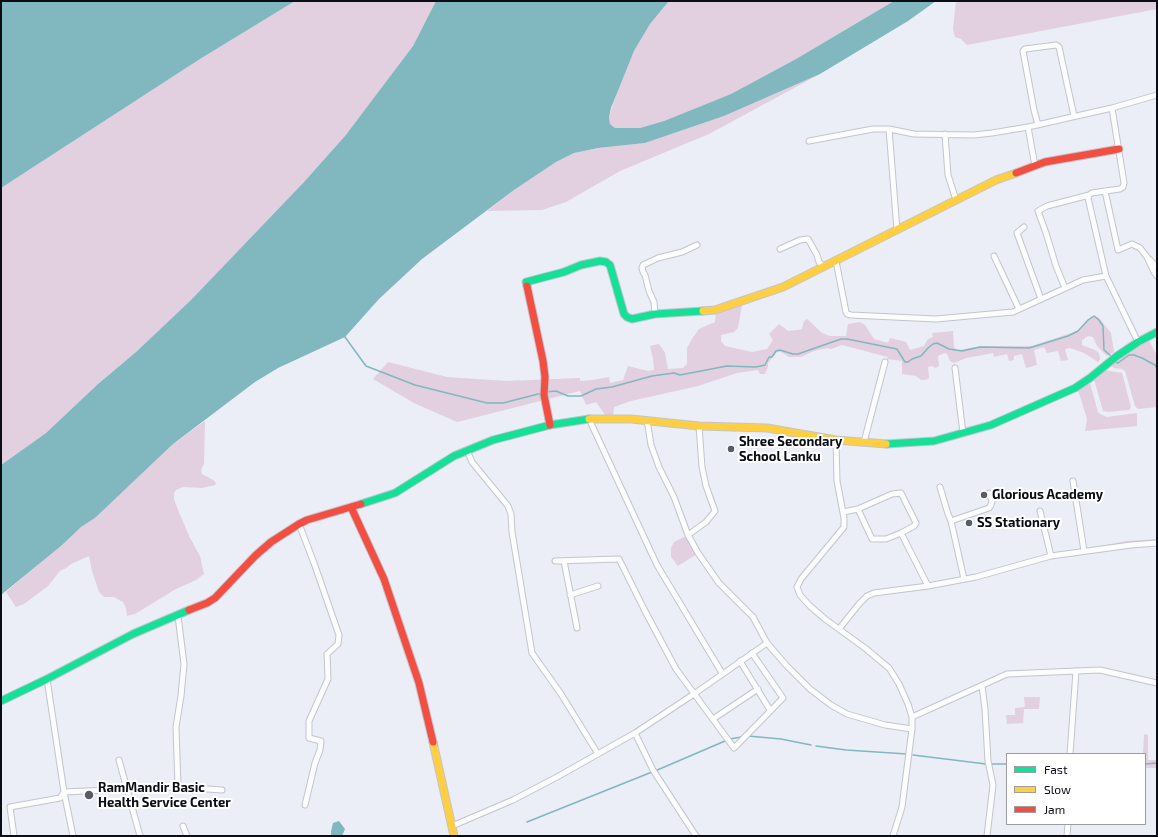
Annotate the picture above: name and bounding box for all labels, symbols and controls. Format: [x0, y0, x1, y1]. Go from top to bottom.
place label: Shree Secondary School Lanku [739, 434, 842, 465]
marker: Shree Secondary School Lanku [726, 444, 736, 454]
place label: Glorious Academy [992, 487, 1103, 503]
marker: Glorious Academy [979, 490, 989, 500]
place label: SS Stationary [977, 515, 1060, 531]
marker: SS Stationary [964, 518, 974, 528]
legend [1006, 753, 1146, 825]
text: Fast [1044, 762, 1067, 776]
place label: RamMandir Basic Health Service Center [98, 780, 231, 811]
text: Slow [1044, 782, 1071, 796]
marker: RamMandir Basic Health Service Center [83, 789, 95, 801]
text: Jam [1044, 802, 1065, 816]

